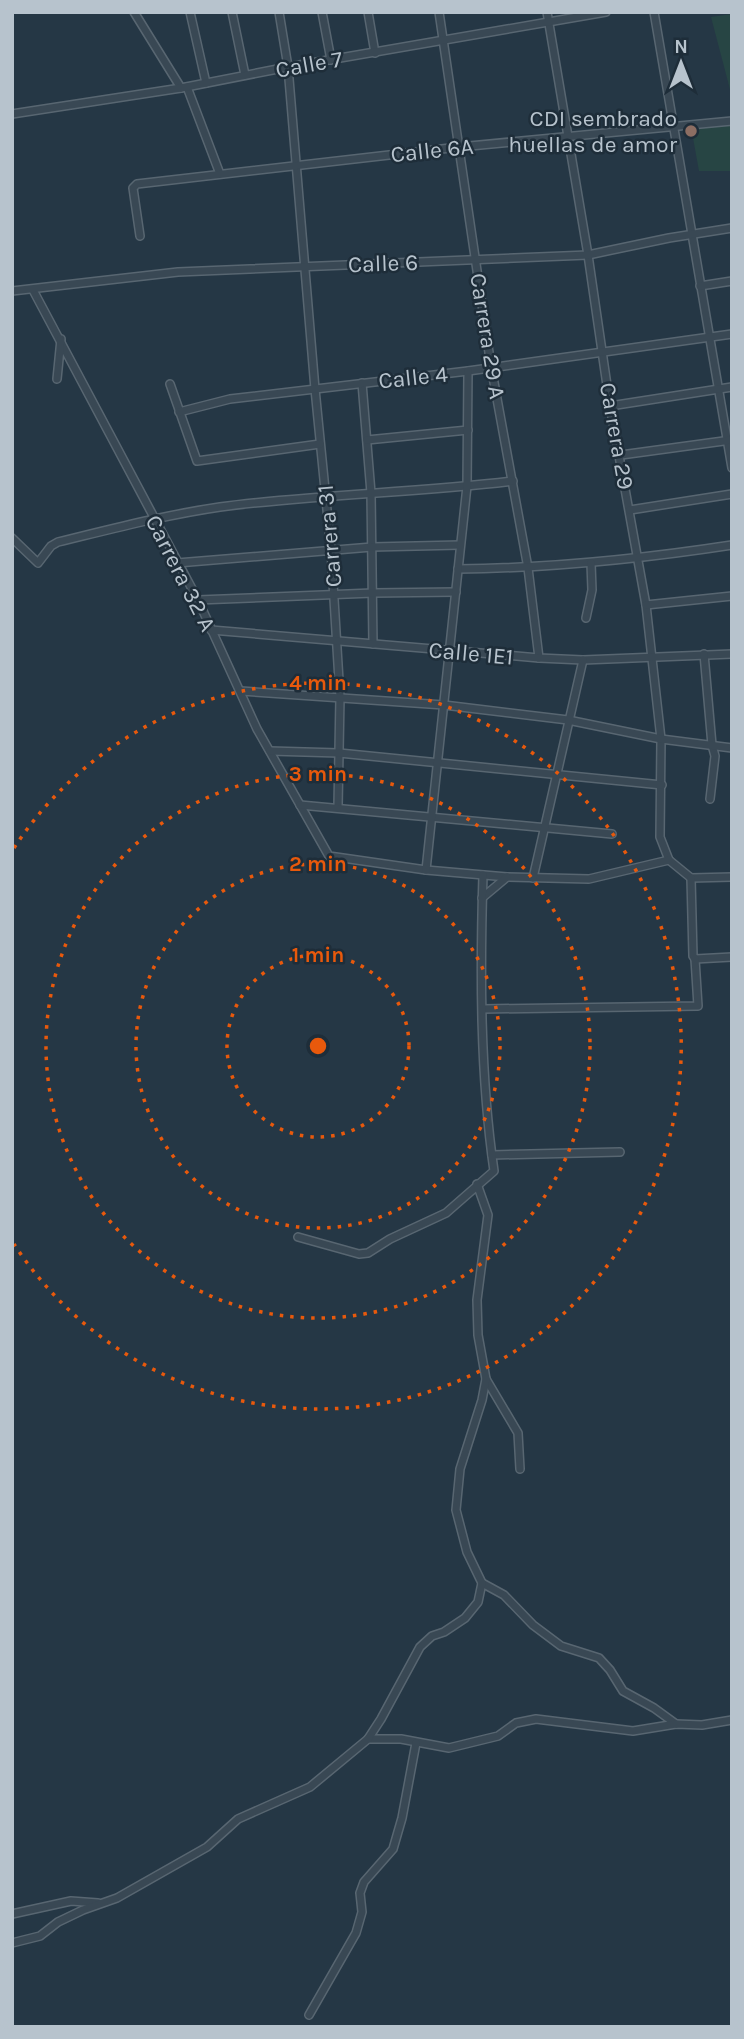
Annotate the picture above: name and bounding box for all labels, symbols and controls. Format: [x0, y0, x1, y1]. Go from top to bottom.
north arrow [646, 28, 716, 98]
text: N [674, 36, 688, 58]
street label: Calle 7 [273, 45, 345, 84]
place label: CDI sembrado huellas de amor [508, 105, 678, 158]
marker: CDI sembrado huellas de amor [683, 123, 699, 139]
street label: Calle 6A [389, 133, 475, 168]
street label: Calle 6 [348, 249, 419, 278]
street label: Carrera 29 A [464, 271, 511, 401]
street label: Calle 4 [377, 360, 449, 395]
street label: Carrera 29 [594, 380, 639, 492]
street label: Carrera 31 [312, 484, 347, 588]
street label: Carrera 32 A [140, 510, 221, 636]
street label: Calle 1E1 [427, 636, 514, 671]
text: 4 min [289, 671, 347, 695]
text: 3 min [289, 762, 347, 786]
text: 2 min [289, 852, 347, 876]
text: 1 min [292, 943, 344, 967]
centre of rings [306, 1034, 330, 1058]

